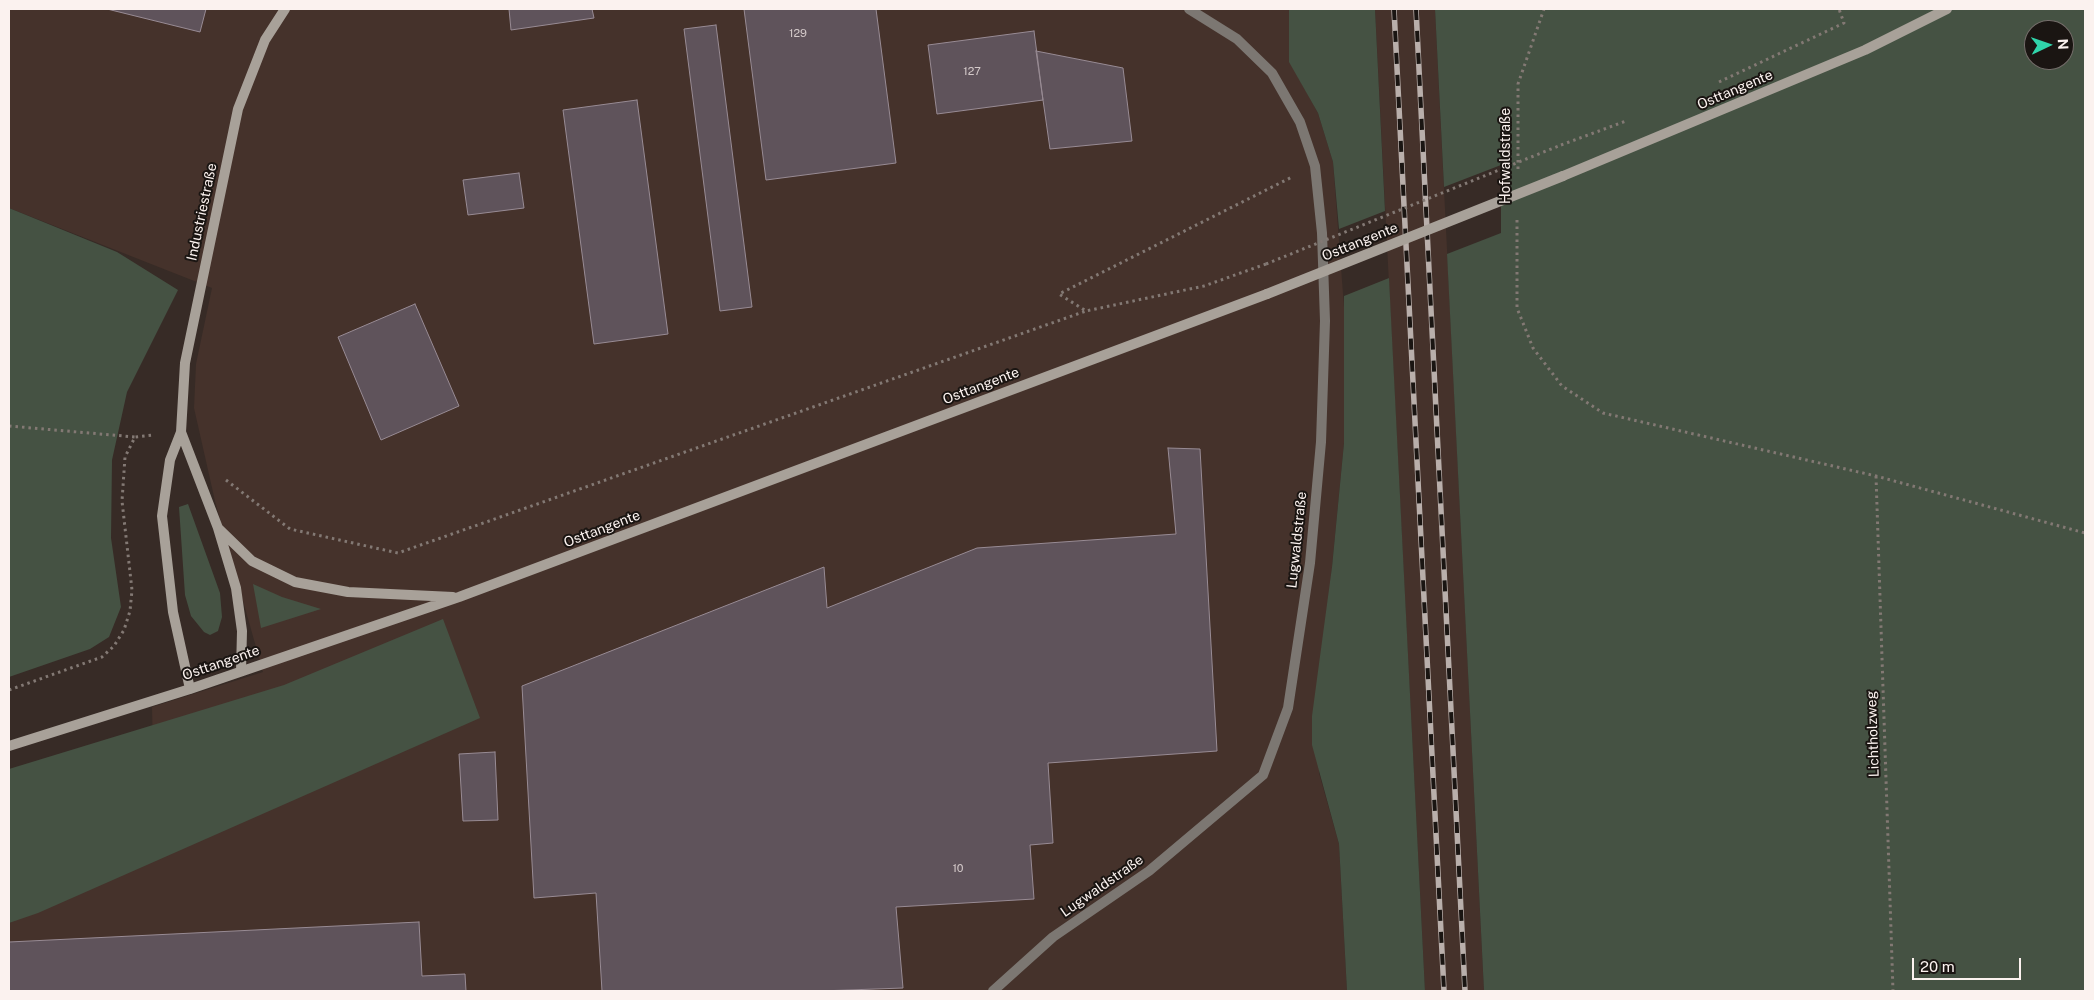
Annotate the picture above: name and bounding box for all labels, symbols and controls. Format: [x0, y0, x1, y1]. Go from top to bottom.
north arrow [2024, 20, 2074, 70]
house number: 129 [789, 27, 807, 41]
text: N [2055, 38, 2071, 50]
house number: 127 [963, 65, 981, 79]
street label: Osttangente [1695, 67, 1775, 113]
street label: Hofwaldstraße [1498, 108, 1514, 204]
street label: Industriestraße [183, 162, 221, 262]
street label: Osttangente [1320, 219, 1400, 265]
street label: Osttangente [940, 364, 1022, 408]
street label: Lugwaldstraße [1284, 491, 1310, 589]
street label: Osttangente [561, 507, 643, 551]
street label: Osttangente [180, 642, 262, 684]
street label: Lichtholzweg [1863, 690, 1883, 778]
street label: Lugwaldstraße [1057, 851, 1147, 921]
house number: 10 [952, 862, 964, 876]
scale bar [1914, 948, 2023, 980]
text: 20 m [1920, 958, 1955, 975]

